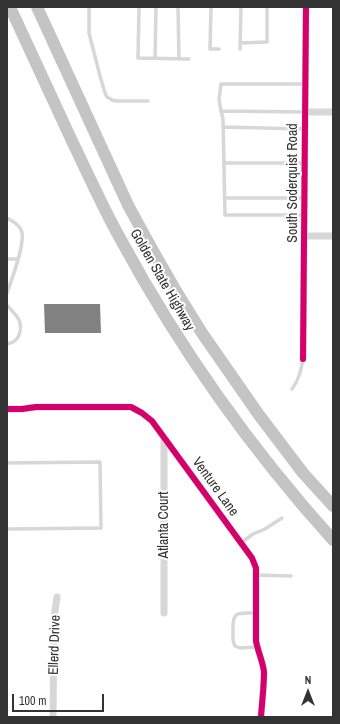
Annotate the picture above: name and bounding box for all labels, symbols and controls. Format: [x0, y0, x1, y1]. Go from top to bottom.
street label: South Soderquist Road [285, 123, 301, 243]
street label: Golden State Highway [126, 226, 198, 334]
street label: Venture Lane [188, 454, 242, 520]
street label: Atlanta Court [156, 491, 172, 559]
street label: Ellerd Drive [46, 615, 64, 675]
north arrow [288, 672, 328, 712]
text: N [305, 673, 311, 687]
scale bar [14, 686, 106, 712]
text: 100 m [19, 693, 46, 709]

